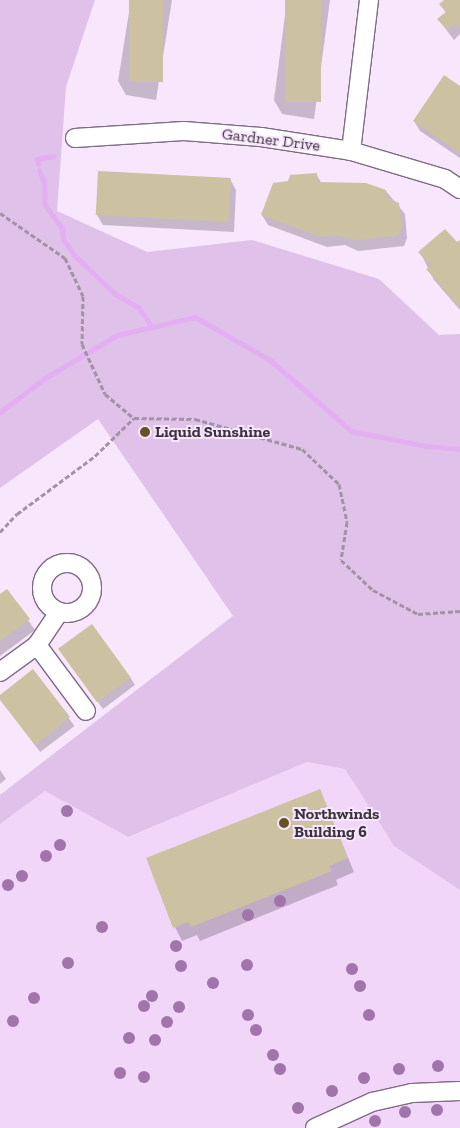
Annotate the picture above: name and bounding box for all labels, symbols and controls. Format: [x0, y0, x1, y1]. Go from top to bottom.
street label: Gardner Drive [221, 124, 321, 156]
place label: Liquid Sunshine [155, 422, 270, 442]
marker: Liquid Sunshine [139, 426, 151, 438]
place label: Northwinds Building 6 [294, 804, 379, 842]
marker: Northwinds Building 6 [278, 817, 290, 829]

